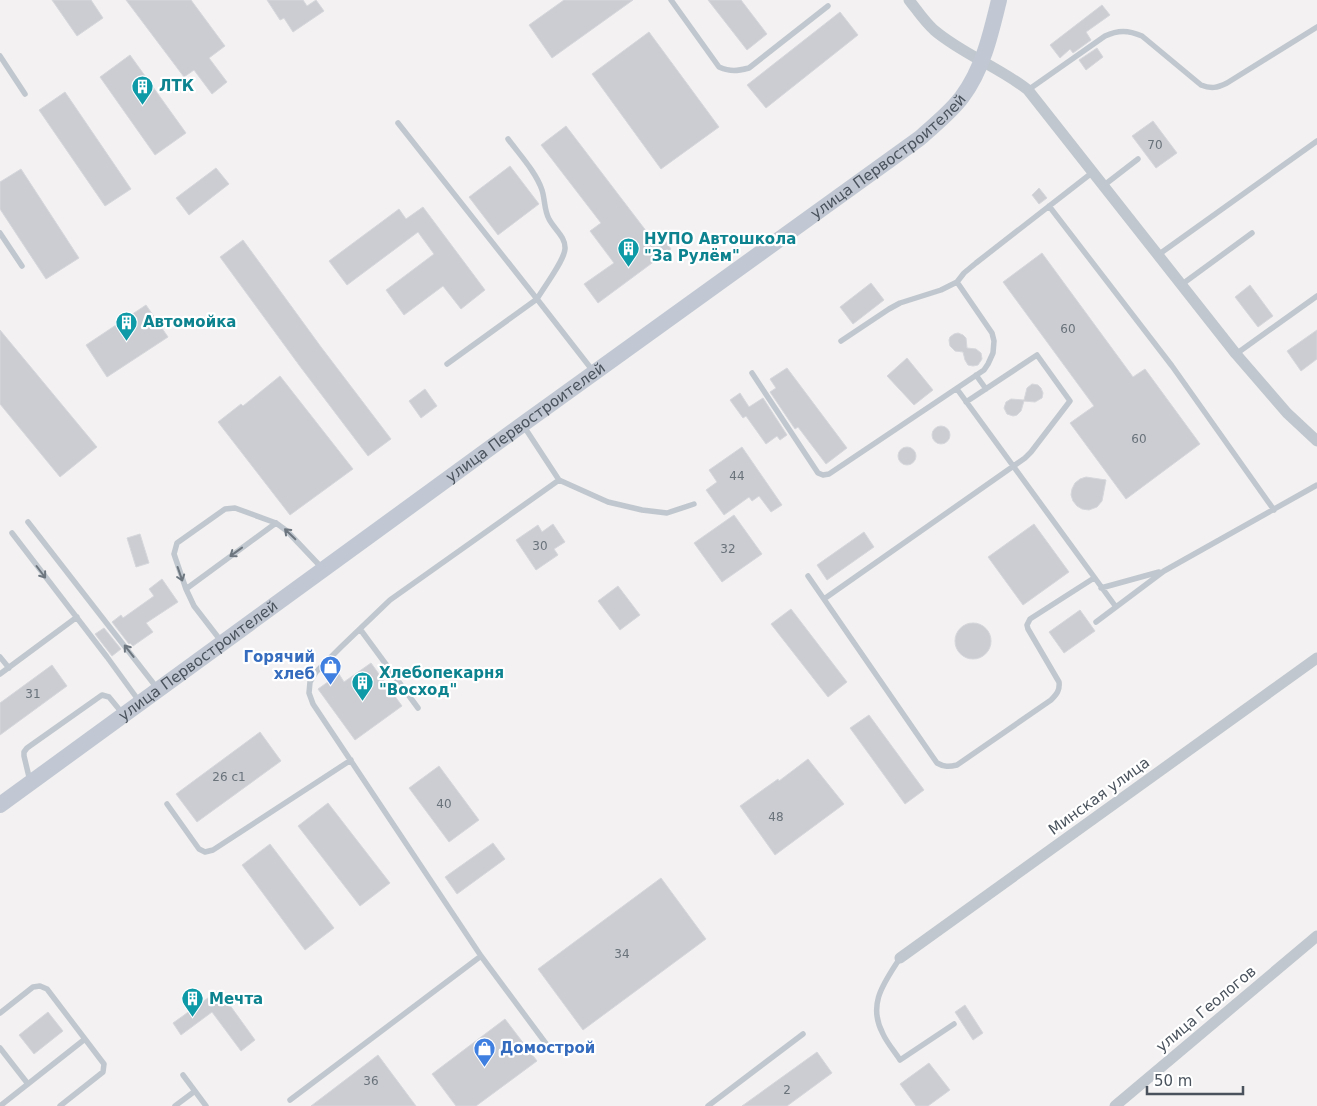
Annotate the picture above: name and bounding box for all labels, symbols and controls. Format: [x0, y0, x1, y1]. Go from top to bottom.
building icon: ЛТК [131, 74, 155, 105]
place label: ЛТК [159, 77, 195, 95]
street label: улица Первостроителей [807, 91, 970, 223]
house number: 70 [1147, 138, 1163, 152]
place label: НУПО Автошкола "За Рулём" [644, 230, 796, 265]
building icon: НУПО Автошкола "За Рулём" [616, 236, 640, 267]
building icon: Автомойка [115, 310, 139, 341]
place label: Автомойка [143, 313, 236, 331]
house number: 60 [1060, 322, 1076, 336]
street label: улица Первостроителей [442, 359, 609, 486]
house number: 60 [1131, 432, 1147, 446]
house number: 44 [729, 469, 745, 483]
one-way arrow [283, 528, 296, 540]
house number: 30 [532, 539, 548, 553]
house number: 32 [720, 542, 736, 556]
one-way arrow [230, 546, 244, 557]
one-way arrow [36, 565, 47, 578]
one-way arrow [176, 565, 186, 581]
street label: улица Первостроителей [115, 597, 281, 725]
one-way arrow [123, 645, 134, 658]
place label: Горячий хлеб [243, 648, 315, 683]
shop icon: Горячий хлеб [319, 654, 343, 685]
place label: Хлебопекарня "Восход" [379, 664, 504, 699]
building icon: Хлебопекарня "Восход" [351, 670, 375, 701]
house number: 31 [25, 687, 41, 701]
street label: Минская улица [1045, 753, 1153, 839]
house number: 26 с1 [212, 770, 246, 784]
house number: 40 [436, 797, 452, 811]
house number: 48 [768, 810, 784, 824]
house number: 34 [614, 947, 630, 961]
street label: улица Геологов [1152, 962, 1260, 1056]
building icon: Мечта [181, 987, 205, 1018]
place label: Мечта [209, 990, 263, 1008]
shop icon: Домострой [472, 1036, 496, 1067]
place label: Домострой [500, 1039, 595, 1057]
scale bar [1147, 1064, 1243, 1096]
text: 50 m [1154, 1072, 1192, 1090]
house number: 36 [363, 1074, 379, 1088]
house number: 2 [783, 1083, 791, 1097]

